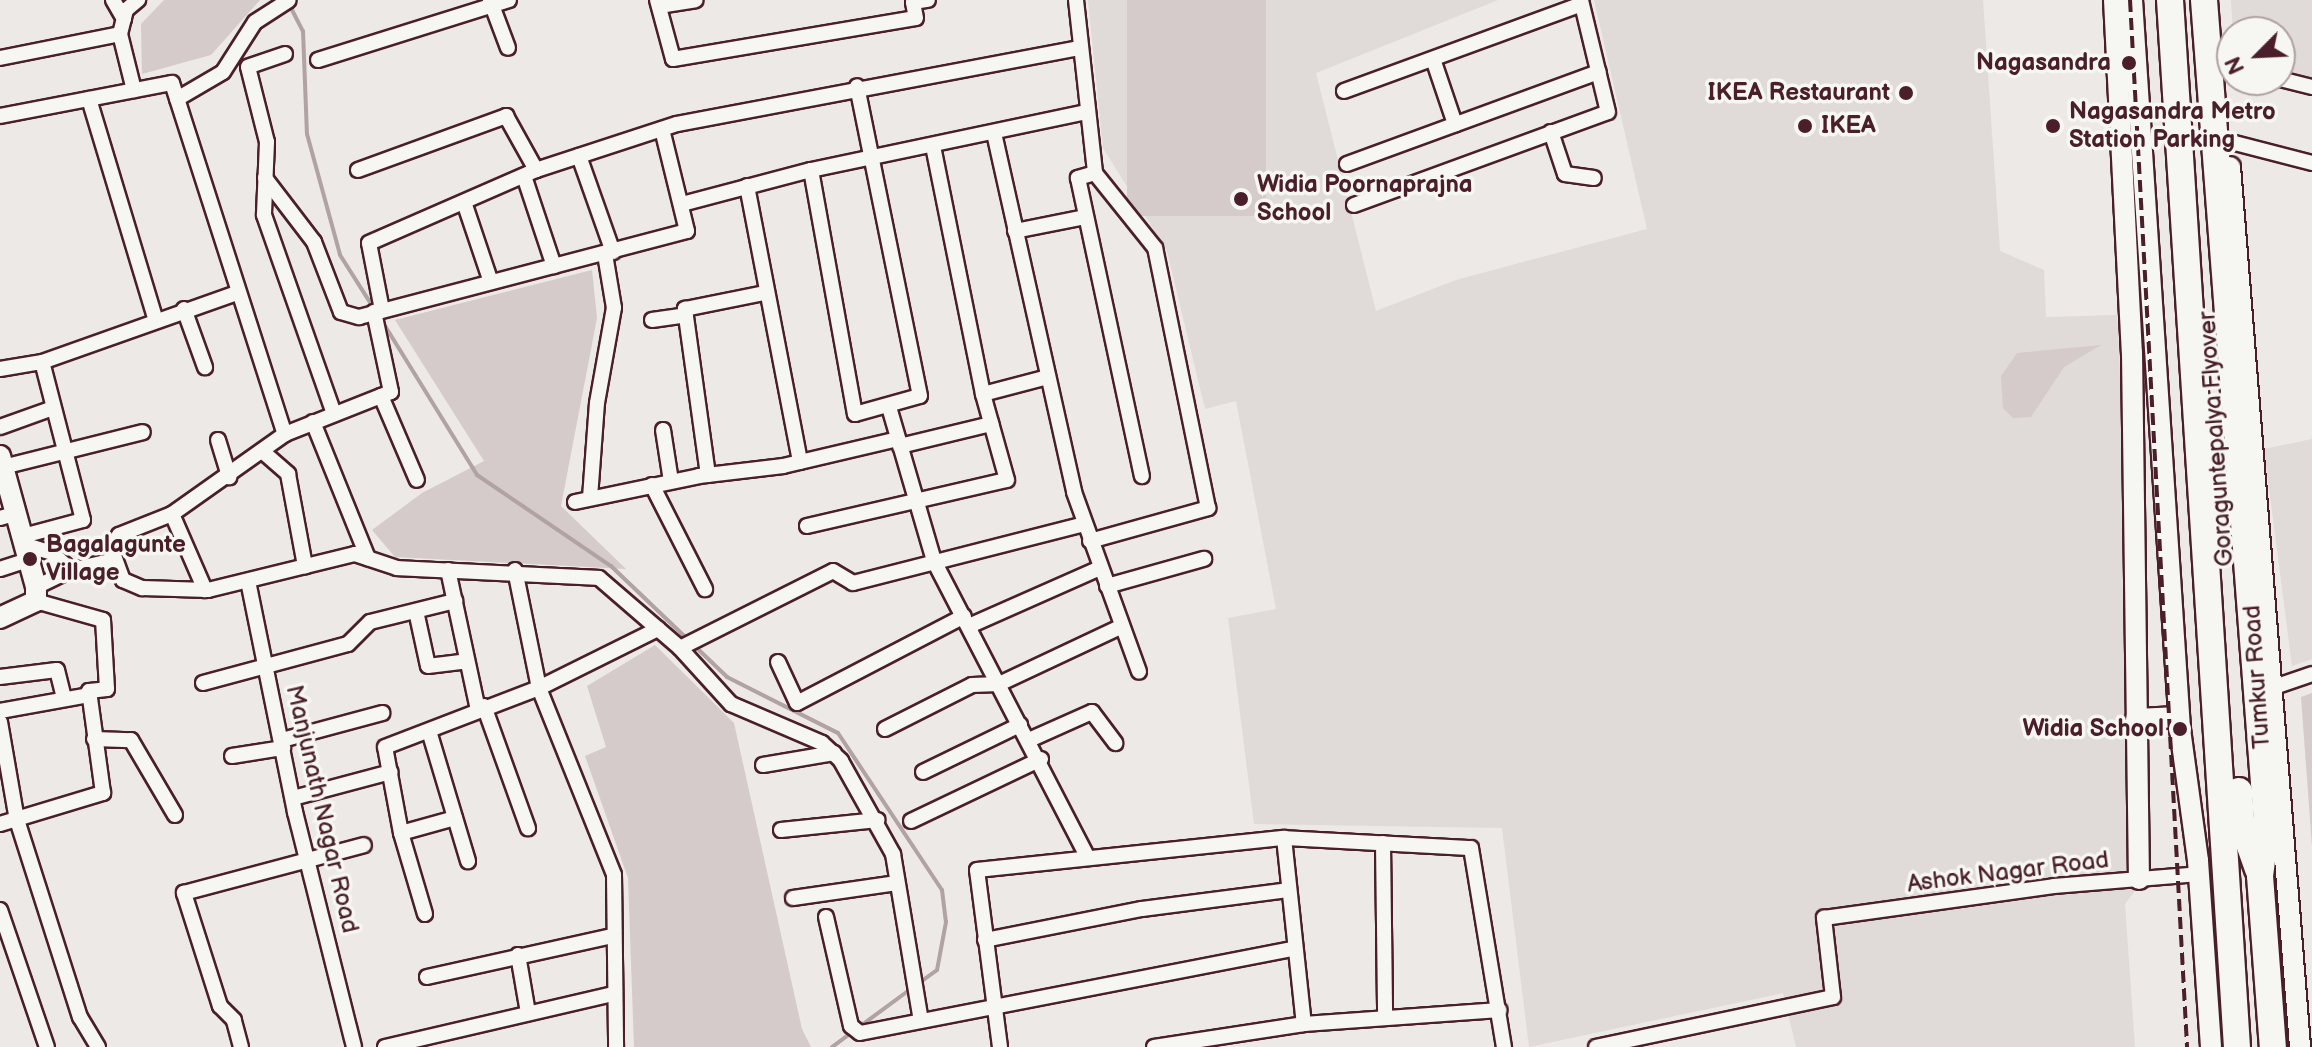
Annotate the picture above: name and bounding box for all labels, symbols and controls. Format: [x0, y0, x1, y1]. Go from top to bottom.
north arrow [2216, 16, 2296, 96]
place label: Nagasandra [1976, 49, 2111, 77]
marker: Nagasandra [2118, 52, 2140, 74]
text: N [2220, 52, 2251, 78]
place label: IKEA Restaurant [1708, 79, 1890, 107]
marker: IKEA Restaurant [1897, 84, 1915, 102]
place label: Nagasandra Metro Station Parking [2069, 98, 2276, 154]
place label: IKEA [1821, 112, 1876, 140]
marker: IKEA [1796, 117, 1814, 135]
marker: Nagasandra Metro Station Parking [2044, 117, 2062, 135]
place label: Widia Poornaprajna School [1257, 171, 1473, 227]
marker: Widia Poornaprajna School [1232, 190, 1250, 208]
street label: Goraguntepalya Flyover [2193, 310, 2239, 568]
place label: Bagalagunte Village [46, 531, 186, 587]
marker: Bagalagunte Village [21, 550, 39, 568]
street label: Tumkur Road [2238, 604, 2276, 750]
street label: Manjunath Nagar Road [279, 682, 365, 936]
place label: Widia School [2022, 715, 2164, 743]
marker: Widia School [2171, 720, 2189, 738]
street label: Ashok Nagar Road [1905, 845, 2111, 899]

